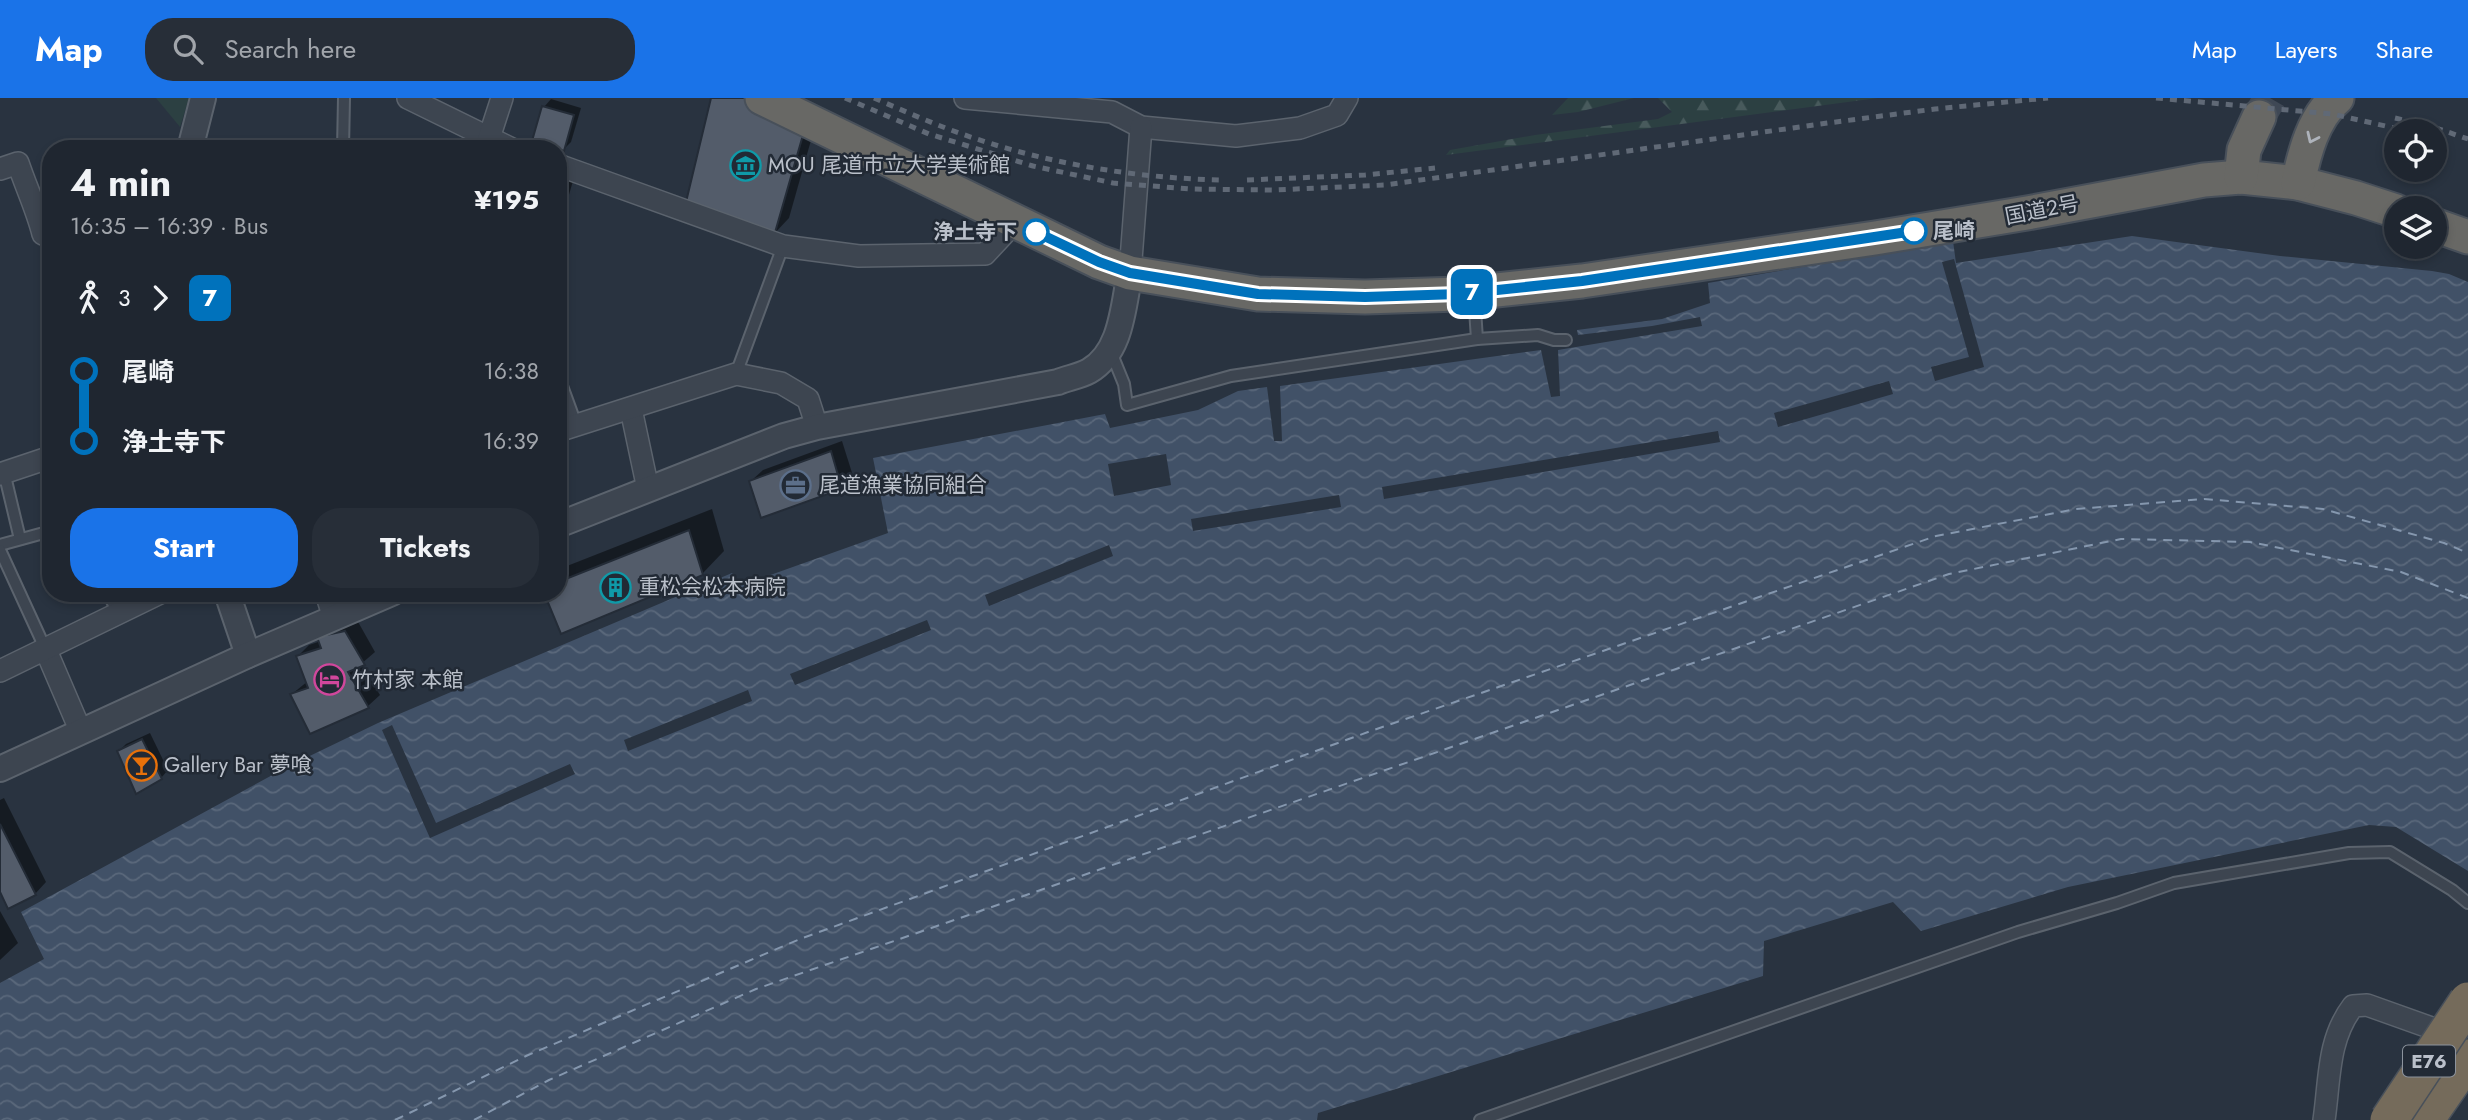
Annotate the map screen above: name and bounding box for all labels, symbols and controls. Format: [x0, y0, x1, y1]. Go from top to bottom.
search box [145, 18, 635, 81]
text: Map [35, 26, 103, 73]
icon: search [169, 30, 207, 68]
text: Search here [225, 30, 356, 68]
text: Map [2192, 32, 2237, 67]
text: Layers [2275, 32, 2337, 67]
text: Share [2375, 32, 2433, 67]
map controls [2384, 119, 2447, 259]
button: locate [2384, 119, 2447, 182]
one-way arrow [2306, 131, 2320, 143]
museum icon: MOU 尾道市立大学美術館 [728, 148, 762, 182]
place label: MOU 尾道市立大学美術館 [768, 150, 1010, 180]
text: 4 min [70, 155, 171, 210]
text: ¥195 [474, 181, 539, 219]
street label: 国道2号 [2002, 188, 2082, 232]
button: layers [2384, 196, 2447, 259]
text: 16:35 – 16:39 · Bus [70, 209, 268, 243]
place label: 尾崎 [1933, 216, 1975, 246]
place label: 浄土寺下 [933, 217, 1017, 247]
marker: 尾崎 [1901, 218, 1927, 244]
marker: 浄土寺下 [1023, 219, 1049, 245]
line badge: 7 [1449, 269, 1495, 315]
text: 7 [1465, 274, 1479, 309]
icon: walk [70, 279, 108, 317]
icon: forward [141, 279, 179, 317]
text: 7 [203, 280, 217, 315]
text: 3 [118, 281, 131, 315]
text: 尾崎 [122, 353, 174, 391]
text: 16:38 [483, 354, 539, 388]
text: 浄土寺下 [122, 423, 226, 461]
text: 16:39 [483, 424, 539, 458]
office icon: 尾道漁業協同組合 [779, 468, 813, 502]
place label: 尾道漁業協同組合 [819, 470, 987, 500]
button: Start [70, 508, 298, 588]
button: Tickets [312, 508, 539, 588]
building icon: 重松会松本病院 [599, 570, 633, 604]
place label: 重松会松本病院 [639, 572, 786, 602]
hotel icon: 竹村家 本館 [312, 663, 346, 697]
place label: 竹村家 本館 [352, 665, 463, 695]
bar icon: Gallery Bar 夢喰 [124, 748, 158, 782]
place label: Gallery Bar 夢喰 [164, 750, 312, 780]
road number: E76 [2403, 1046, 2455, 1077]

